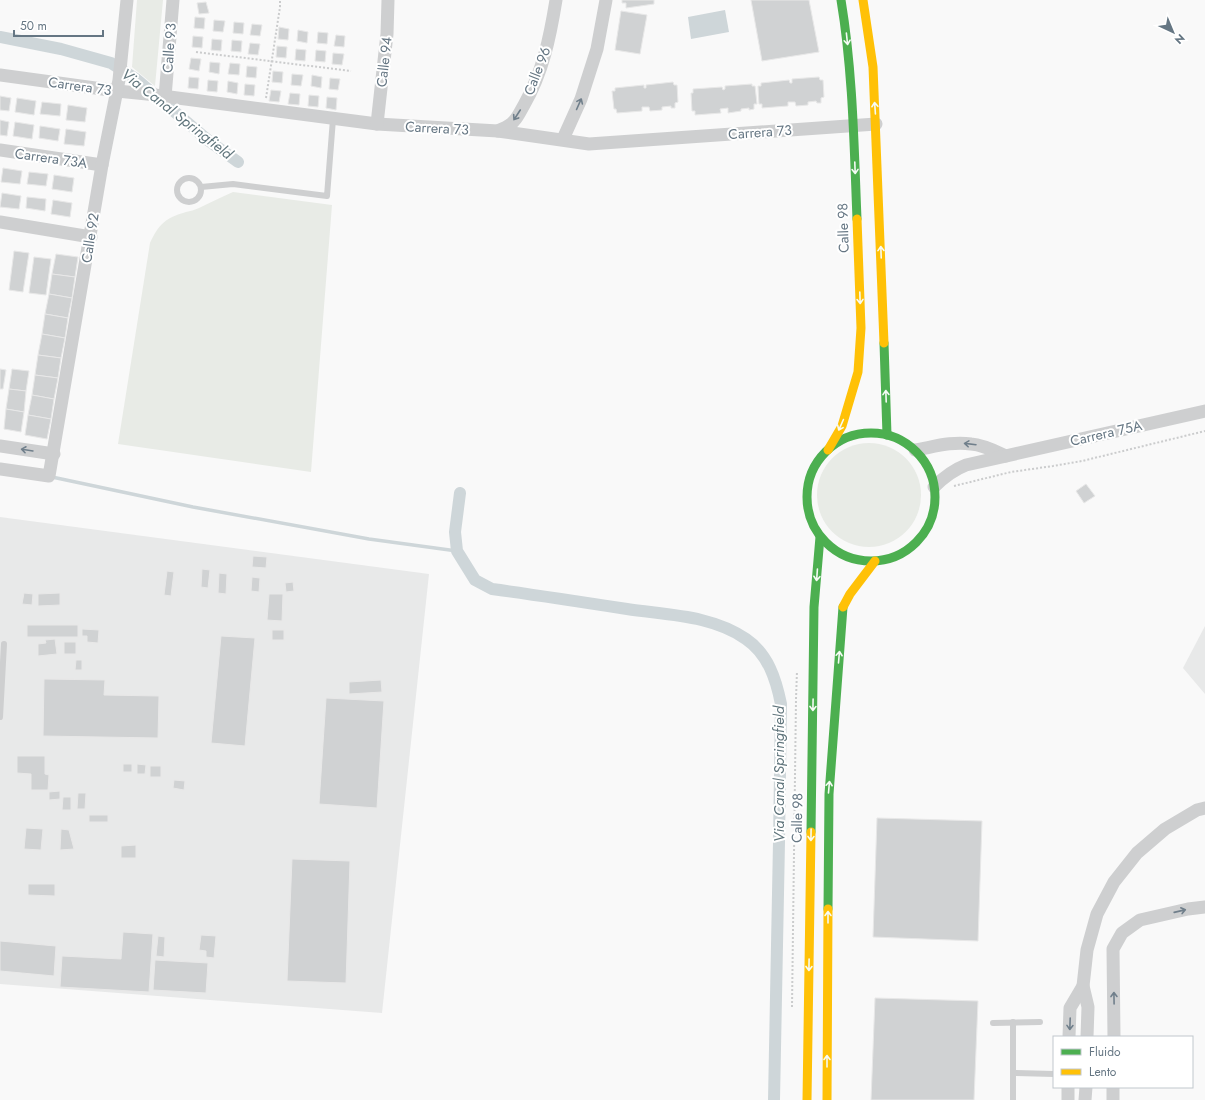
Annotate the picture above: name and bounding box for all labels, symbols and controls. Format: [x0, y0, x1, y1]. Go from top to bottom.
scale bar [14, 12, 103, 38]
north arrow [1153, 12, 1193, 52]
text: 50 m [20, 17, 47, 35]
street label: Calle 93 [157, 22, 181, 74]
text: N [1171, 30, 1189, 48]
one-way arrow [844, 32, 851, 45]
street label: Calle 94 [371, 36, 397, 88]
street label: Calle 96 [519, 44, 555, 98]
water label: Via Canal Springfield [117, 63, 238, 165]
street label: Carrera 73 [47, 72, 113, 100]
one-way arrow [576, 98, 583, 110]
one-way arrow [872, 102, 879, 115]
one-way arrow [513, 110, 521, 121]
street label: Carrera 73 [405, 116, 470, 140]
street label: Carrera 73 [728, 120, 793, 144]
street label: Carrera 73A [14, 143, 89, 173]
one-way arrow [851, 161, 859, 174]
street label: Calle 98 [832, 203, 854, 253]
street label: Calle 92 [76, 212, 104, 264]
one-way arrow [877, 246, 885, 259]
one-way arrow [856, 291, 864, 304]
one-way arrow [882, 390, 890, 403]
street label: Carrera 75A [1068, 415, 1145, 451]
one-way arrow [837, 419, 844, 431]
one-way arrow [964, 440, 977, 448]
one-way arrow [21, 446, 34, 454]
one-way arrow [813, 568, 820, 581]
one-way arrow [836, 651, 843, 664]
one-way arrow [809, 698, 817, 711]
water label: Via Canal Springfield [768, 705, 790, 842]
one-way arrow [826, 781, 833, 794]
street label: Calle 98 [787, 793, 807, 843]
one-way arrow [807, 828, 815, 841]
one-way arrow [1173, 907, 1186, 914]
one-way arrow [824, 911, 832, 924]
one-way arrow [805, 958, 813, 971]
one-way arrow [1110, 992, 1118, 1005]
one-way arrow [1066, 1017, 1073, 1030]
legend [1053, 1036, 1193, 1088]
text: Fluido [1089, 1043, 1121, 1061]
one-way arrow [824, 1055, 831, 1068]
text: Lento [1089, 1063, 1117, 1081]

